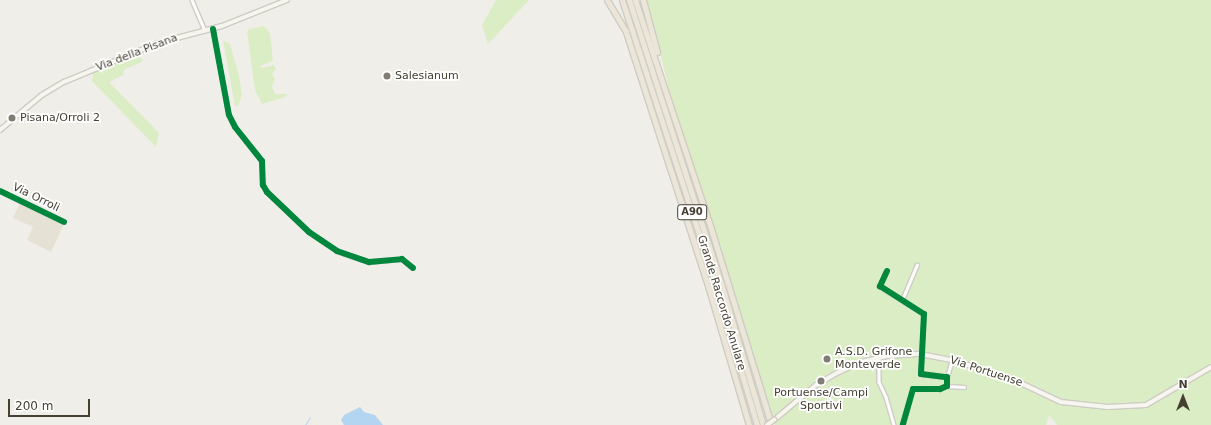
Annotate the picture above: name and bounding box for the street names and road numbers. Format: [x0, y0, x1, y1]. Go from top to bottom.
street label: Via della Pisana [94, 31, 180, 75]
street label: Via Orroli [10, 181, 62, 215]
road number: A90 [677, 204, 707, 220]
street label: Grande Raccordo Anulare [694, 234, 748, 372]
street label: Via Portuense [948, 354, 1024, 390]

